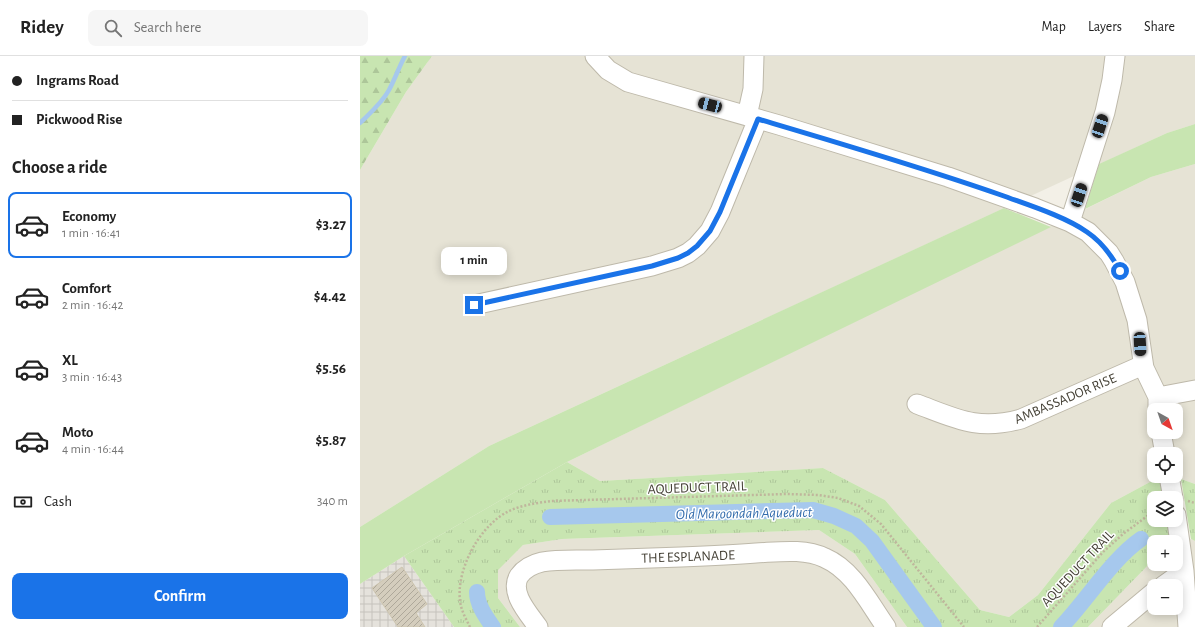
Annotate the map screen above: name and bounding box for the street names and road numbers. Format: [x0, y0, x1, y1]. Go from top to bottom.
street label: AMBASSADOR RISE [1013, 371, 1118, 427]
street label: AQUEDUCT TRAIL [647, 479, 747, 497]
street label: AQUEDUCT TRAIL [1039, 528, 1117, 610]
street label: THE ESPLANADE [641, 548, 735, 566]

